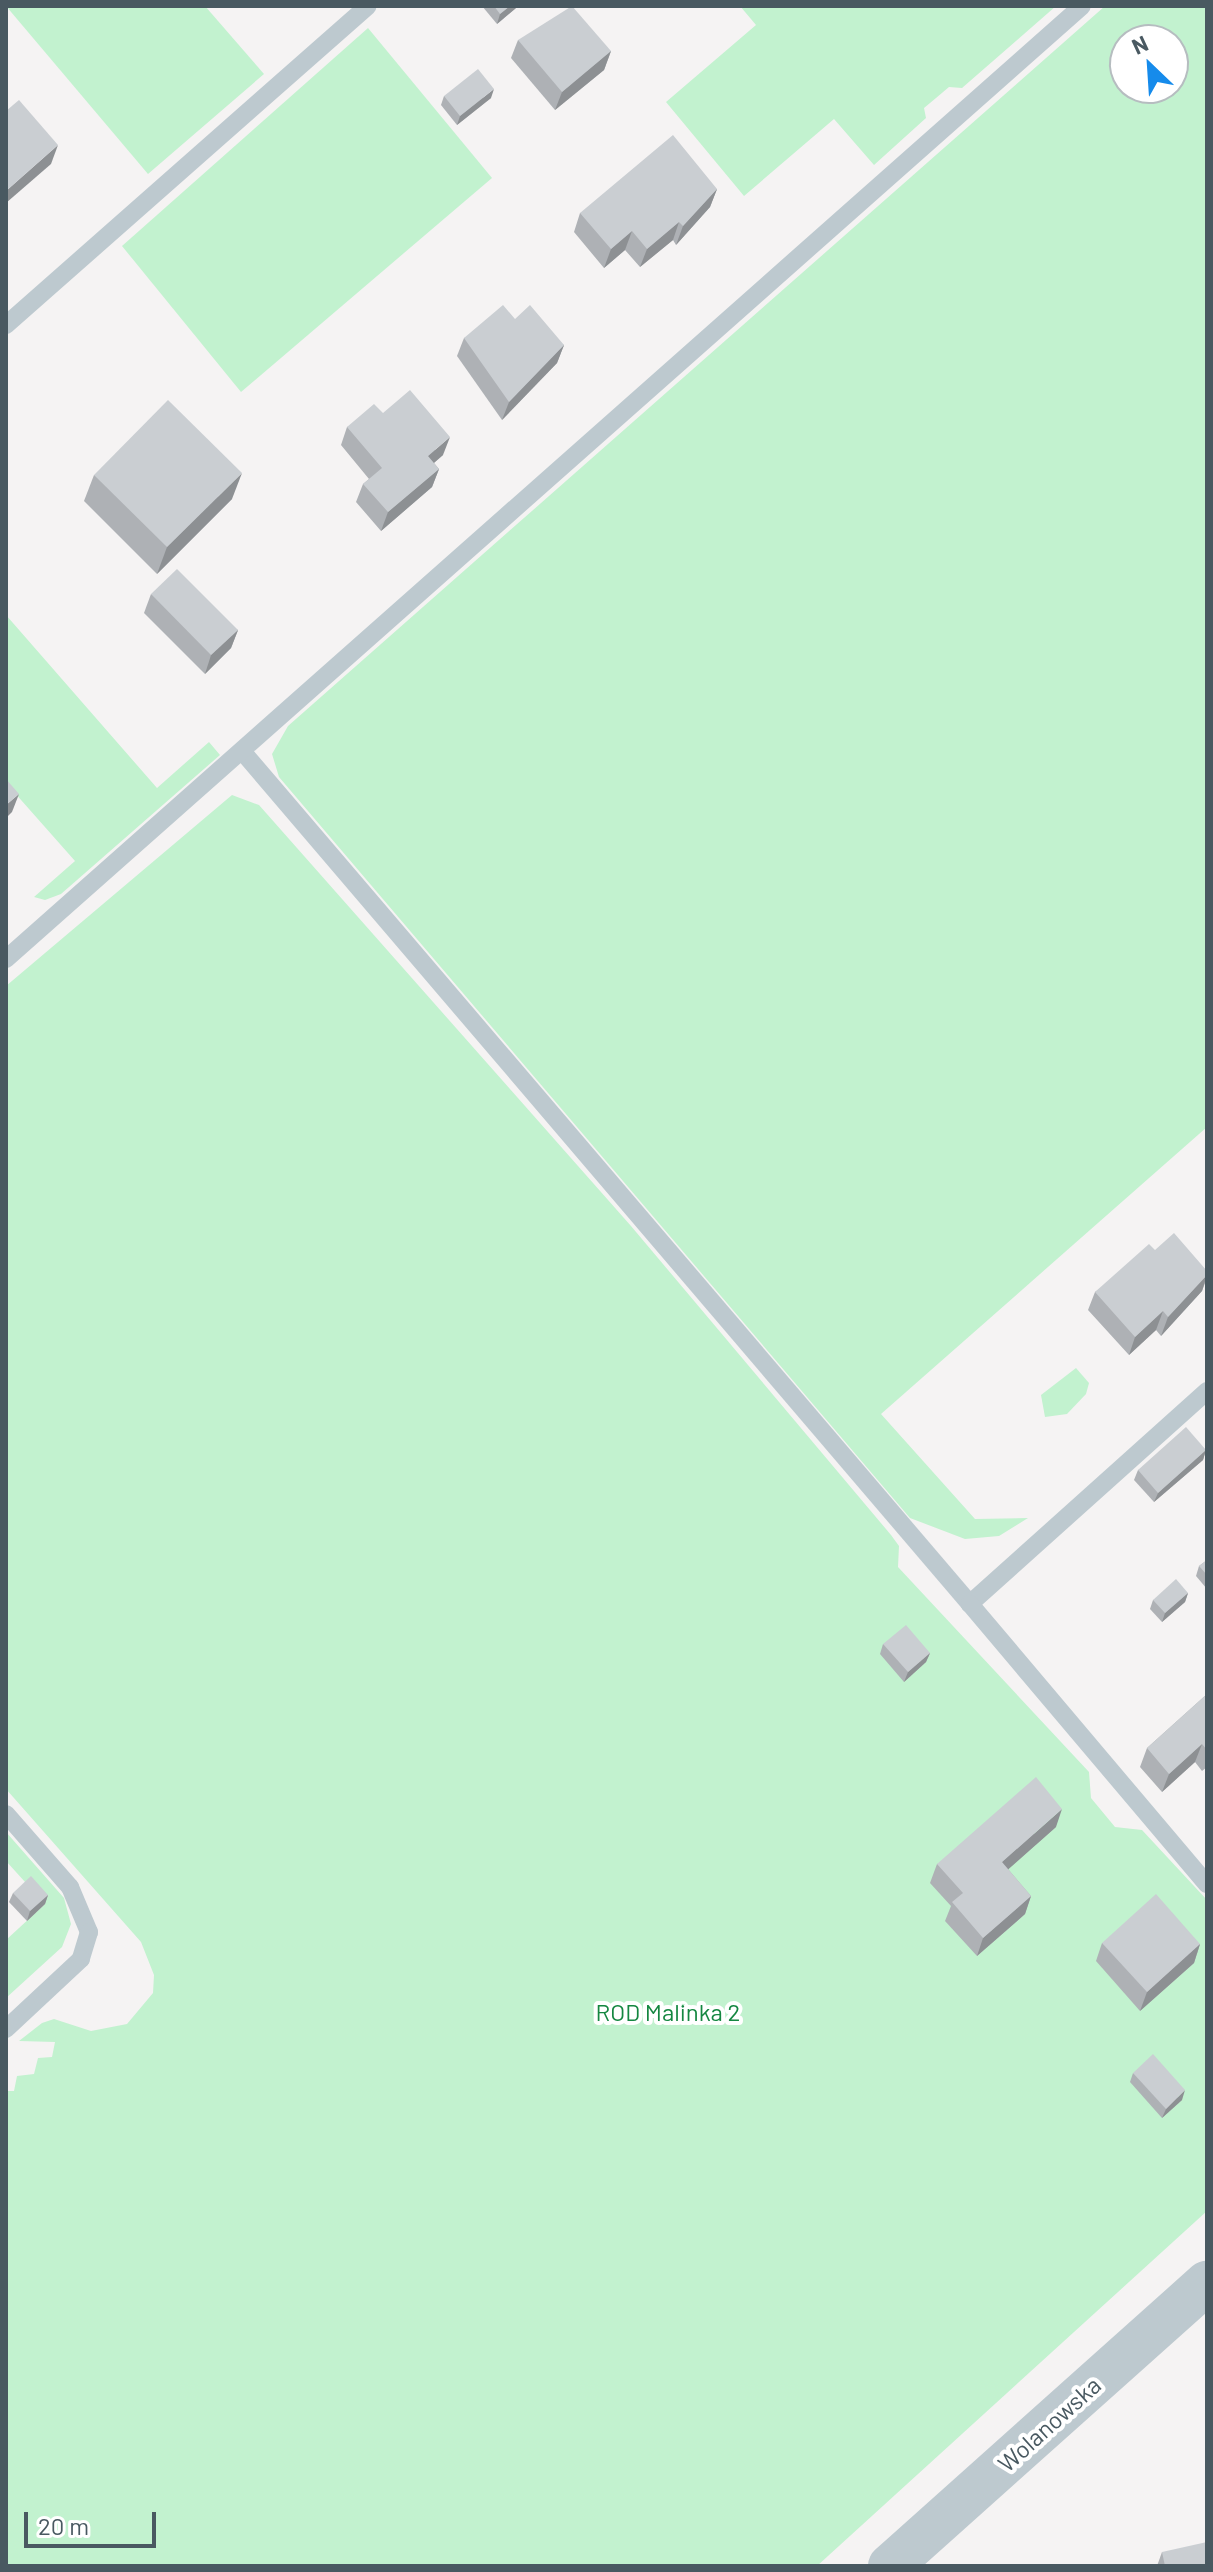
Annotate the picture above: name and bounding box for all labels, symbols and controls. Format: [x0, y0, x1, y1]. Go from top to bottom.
north arrow [1109, 24, 1189, 104]
text: N [1128, 29, 1152, 59]
park label: ROD Malinka 2 [596, 1998, 740, 2026]
street label: Wolanowska [992, 2370, 1106, 2478]
scale bar [28, 2496, 160, 2546]
text: 20 m [38, 2511, 89, 2540]

